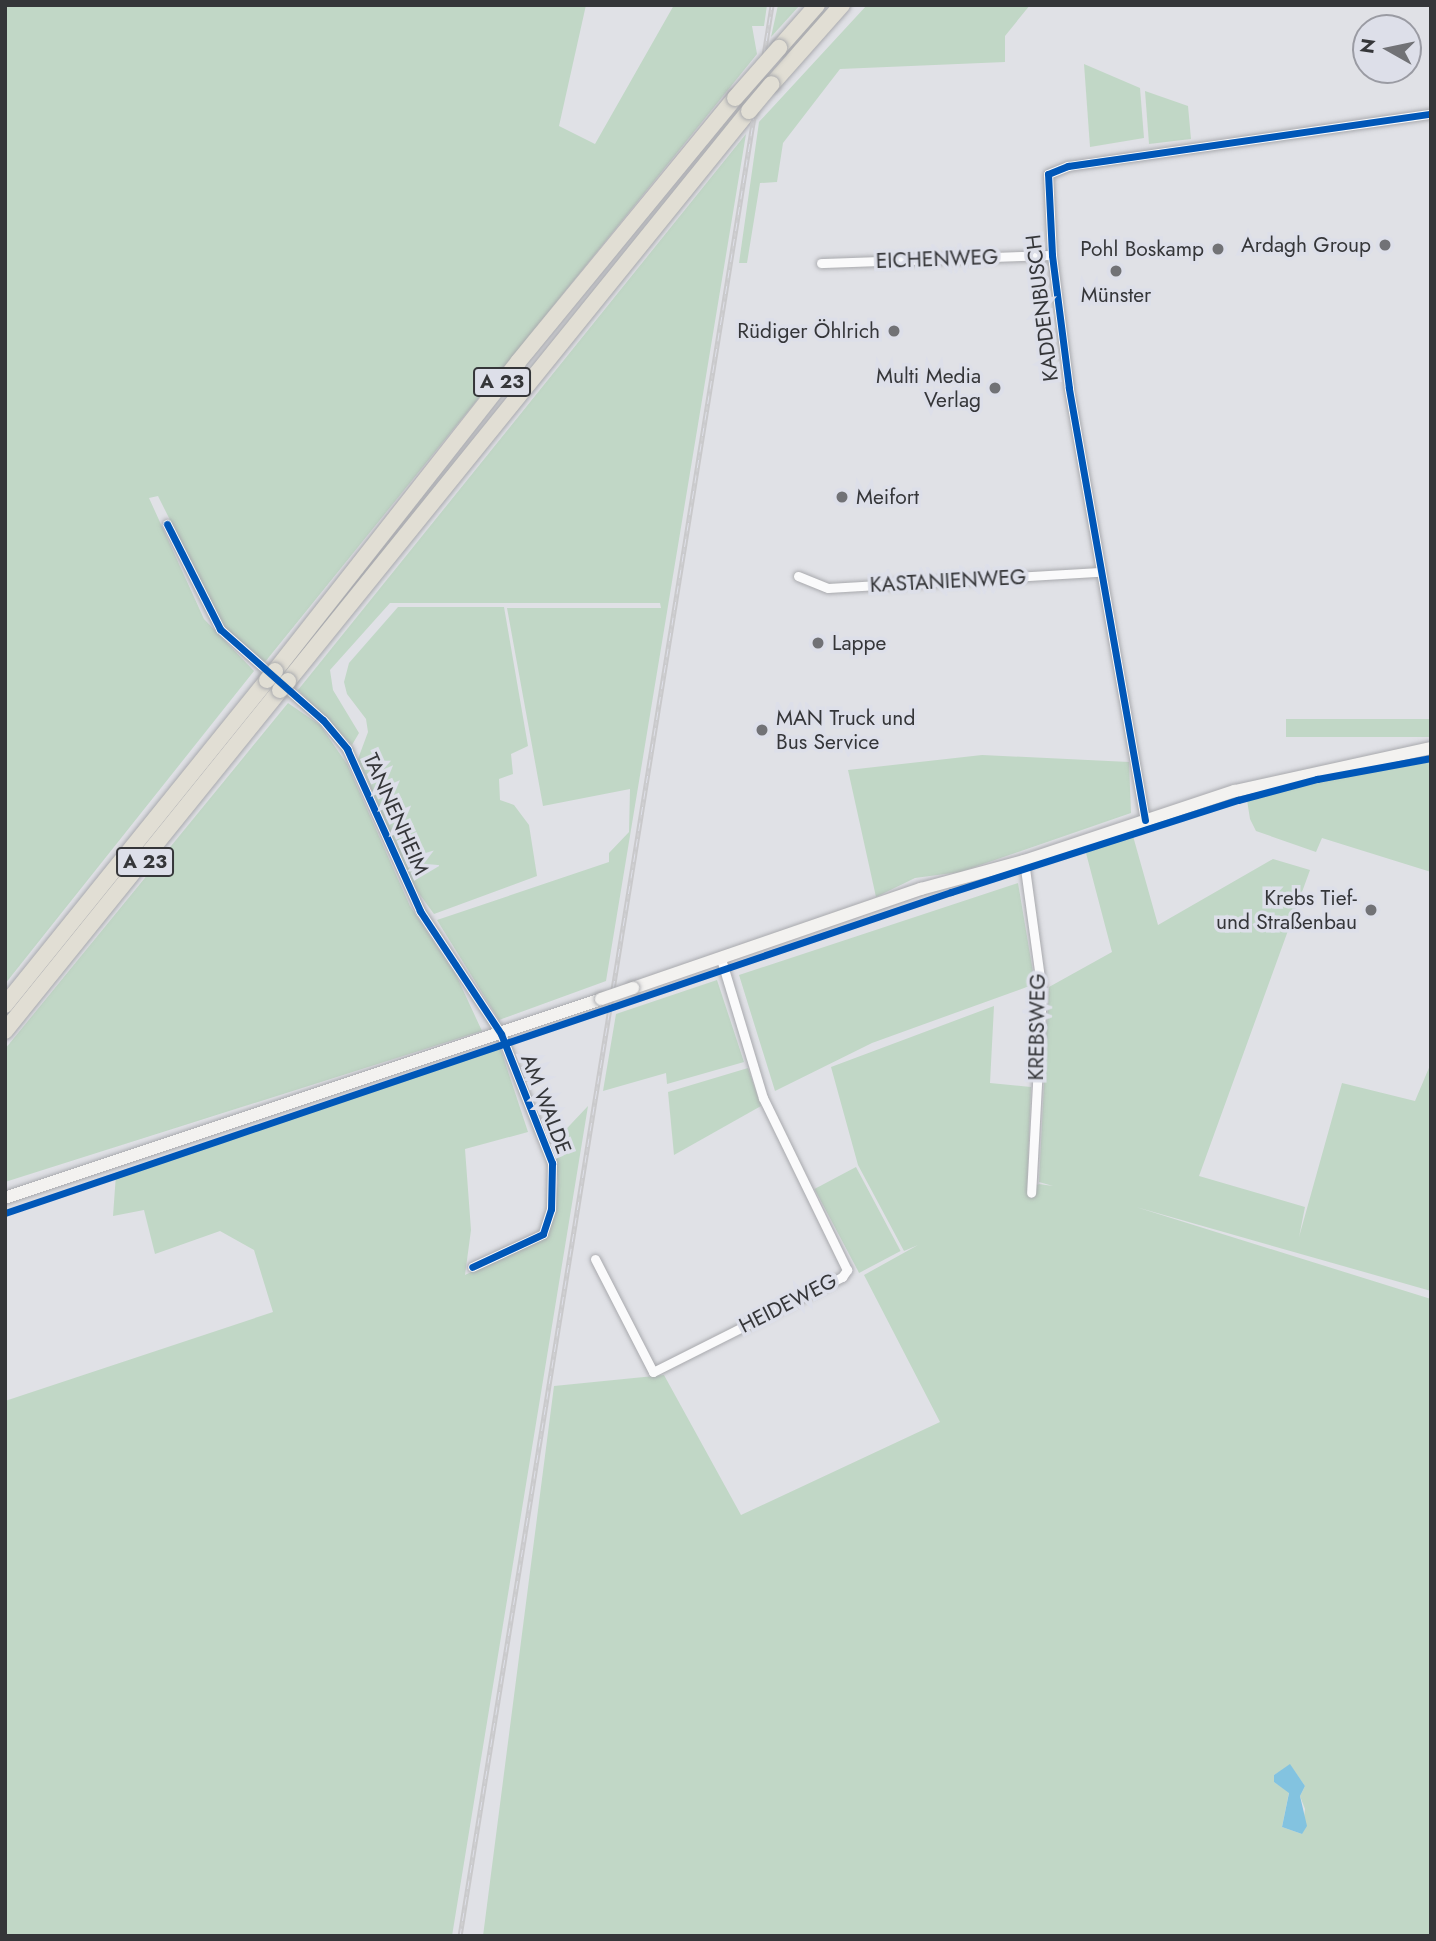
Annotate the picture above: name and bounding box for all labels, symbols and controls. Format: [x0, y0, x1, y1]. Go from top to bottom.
north arrow [1352, 14, 1422, 84]
text: N [1353, 36, 1382, 56]
place label: Ardagh Group [1241, 232, 1371, 258]
street label: KADDENBUSCH [1020, 233, 1064, 383]
place label: Pohl Boskamp [1080, 236, 1204, 262]
marker: Ardagh Group [1377, 237, 1393, 253]
marker: Pohl Boskamp [1210, 241, 1226, 257]
street label: EICHENWEG [875, 244, 999, 274]
marker: Münster [1108, 263, 1124, 279]
place label: Münster [1081, 282, 1151, 308]
place label: Rüdiger Öhlrich [737, 318, 880, 344]
marker: Rüdiger Öhlrich [886, 323, 902, 339]
place label: Multi Media Verlag [876, 363, 981, 413]
road number: A 23 [472, 366, 532, 398]
marker: Multi Media Verlag [987, 380, 1003, 396]
place label: Meifort [856, 484, 919, 510]
marker: Meifort [834, 489, 850, 505]
street label: KASTANIENWEG [869, 564, 1027, 598]
place label: Lappe [832, 630, 886, 656]
marker: Lappe [810, 635, 826, 651]
place label: MAN Truck und Bus Service [776, 705, 915, 755]
marker: MAN Truck und Bus Service [754, 722, 770, 738]
street label: TANNENHEIM [358, 749, 434, 879]
road number: A 23 [115, 846, 175, 877]
place label: Krebs Tief- und Straßenbau [1216, 885, 1357, 935]
marker: Krebs Tief- und Straßenbau [1363, 902, 1379, 918]
street label: KREBSWEG [1023, 973, 1051, 1081]
street label: AM WALDE [515, 1050, 577, 1158]
street label: HEIDEWEG [735, 1268, 841, 1338]

